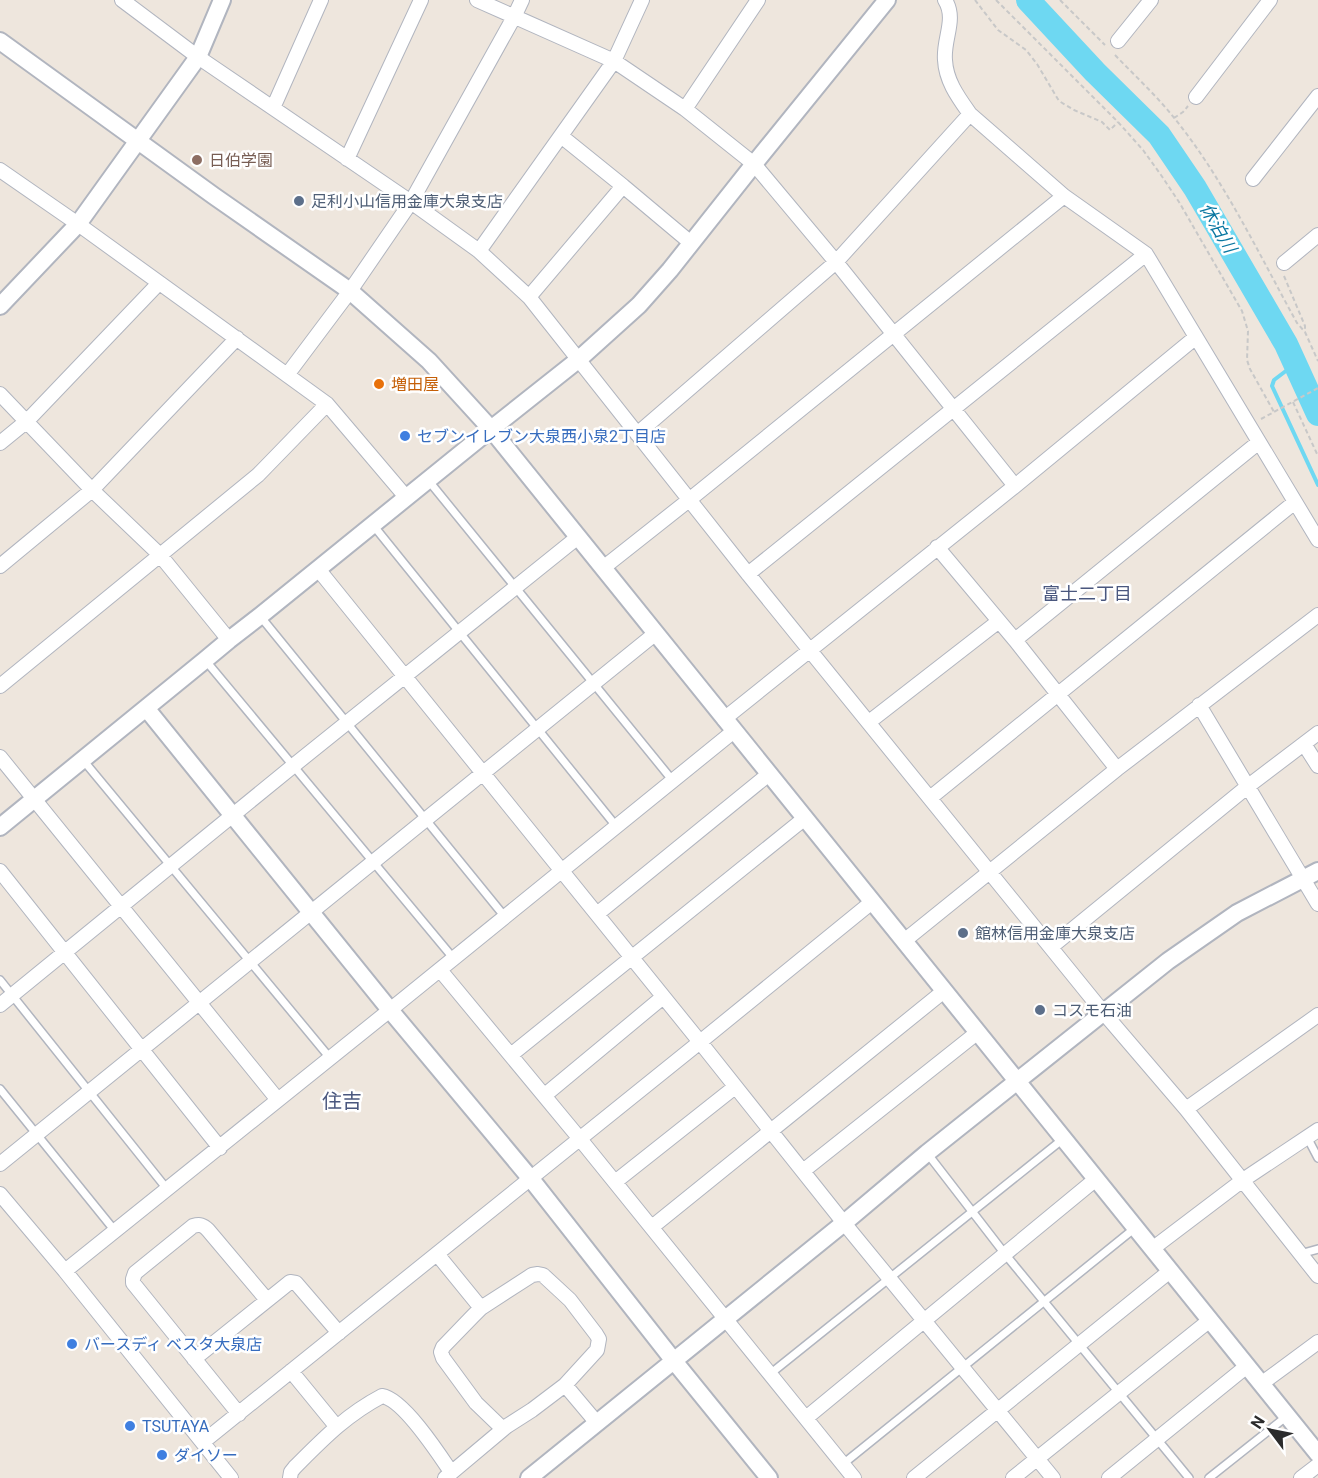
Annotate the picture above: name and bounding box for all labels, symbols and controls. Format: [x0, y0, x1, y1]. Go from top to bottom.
place label: 日伯学園 [209, 151, 273, 170]
marker: 日伯学園 [190, 153, 204, 167]
place label: 足利小山信用金庫大泉支店 [311, 192, 503, 211]
marker: 足利小山信用金庫大泉支店 [292, 194, 306, 208]
water label: 休泊川 [1196, 199, 1242, 258]
place label: 増田屋 [391, 375, 439, 394]
marker: 増田屋 [372, 377, 386, 391]
place label: セブンイレブン大泉西小泉2丁目店 [417, 427, 666, 446]
marker: セブンイレブン大泉西小泉2丁目店 [398, 429, 412, 443]
district label: 富士二丁目 [1042, 583, 1132, 604]
place label: 館林信用金庫大泉支店 [975, 924, 1135, 943]
marker: 館林信用金庫大泉支店 [956, 926, 970, 940]
place label: コスモ石油 [1052, 1001, 1132, 1020]
marker: コスモ石油 [1033, 1003, 1047, 1017]
district label: 住吉 [322, 1089, 362, 1113]
place label: バースディ ベスタ大泉店 [84, 1335, 262, 1354]
marker: バースディ ベスタ大泉店 [65, 1337, 79, 1351]
north arrow [1240, 1400, 1300, 1460]
text: N [1247, 1412, 1269, 1432]
place label: TSUTAYA [142, 1417, 210, 1436]
marker: TSUTAYA [123, 1419, 137, 1433]
place label: ダイソー [174, 1446, 238, 1465]
marker: ダイソー [155, 1448, 169, 1462]

